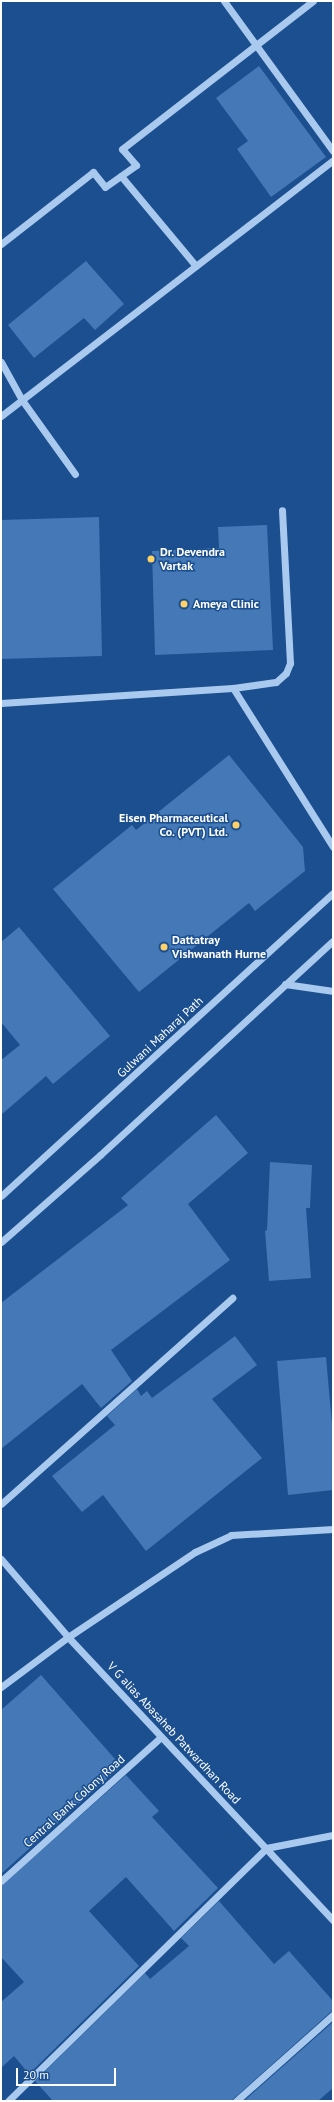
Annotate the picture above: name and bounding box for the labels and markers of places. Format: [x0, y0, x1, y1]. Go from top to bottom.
place label: Dr. Devendra Vartak [160, 545, 226, 573]
marker: Dr. Devendra Vartak [145, 553, 157, 565]
place label: Ameya Clinic [193, 597, 259, 611]
marker: Ameya Clinic [178, 598, 190, 610]
place label: Eisen Pharmaceutical Co. (PVT) Ltd. [119, 811, 228, 839]
marker: Eisen Pharmaceutical Co. (PVT) Ltd. [231, 820, 241, 830]
place label: Dattatray Vishwanath Hurne [172, 933, 266, 961]
marker: Dattatray Vishwanath Hurne [159, 942, 169, 952]

